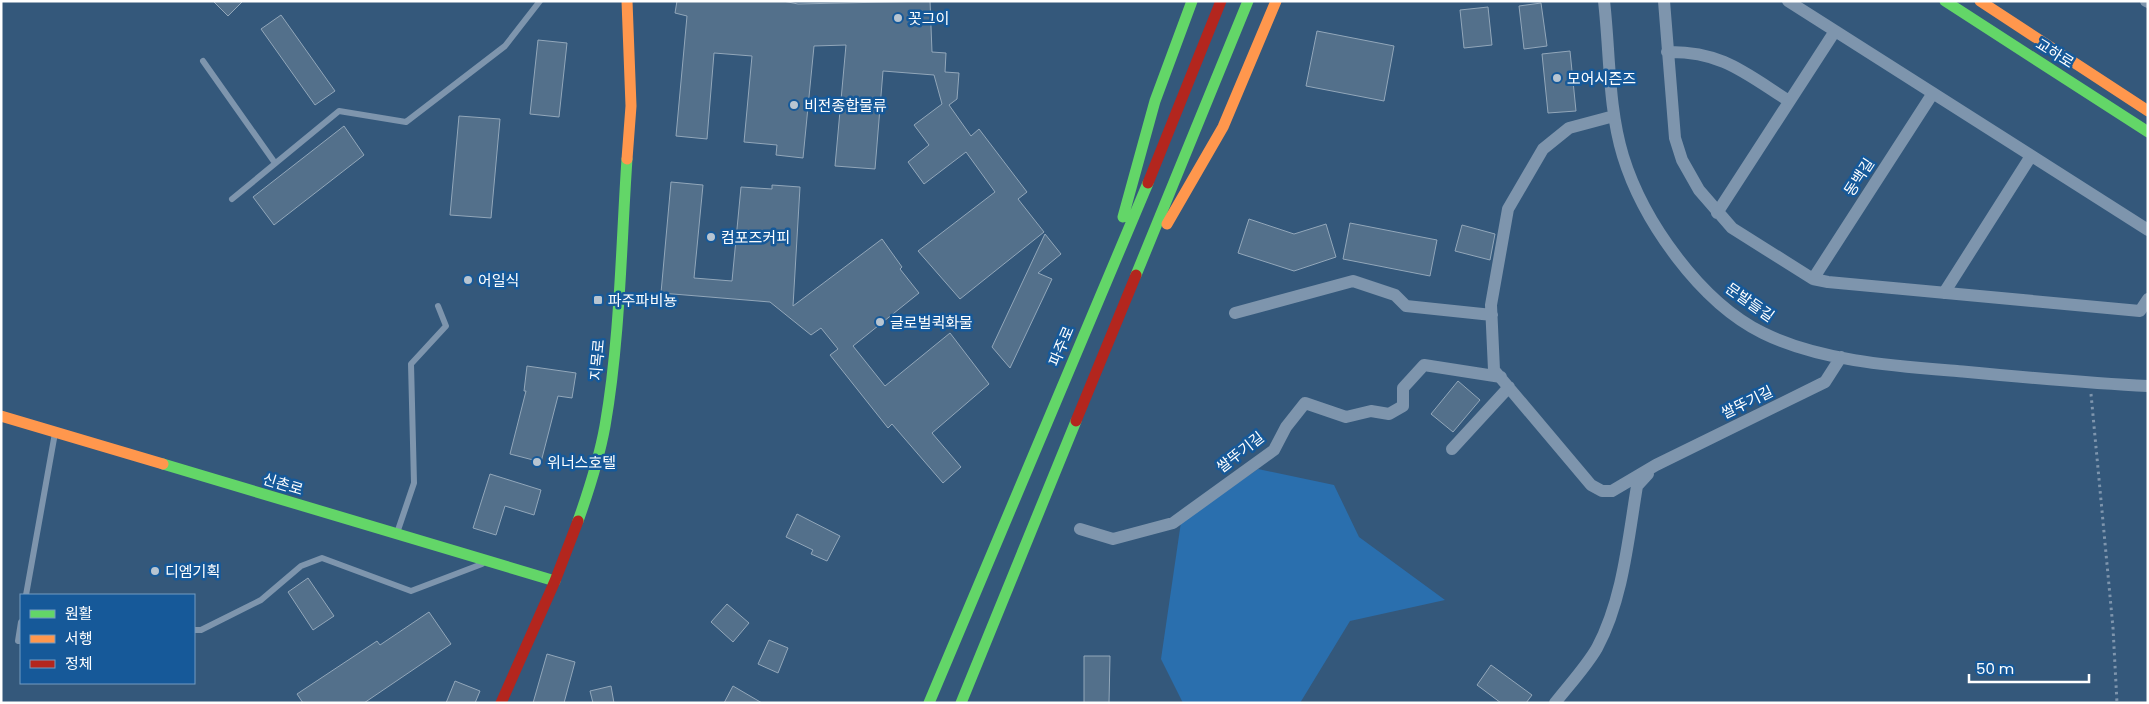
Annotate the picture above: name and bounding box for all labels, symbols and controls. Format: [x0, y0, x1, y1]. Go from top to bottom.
place label: 꼿그이 [908, 8, 949, 29]
marker: 꼿그이 [892, 12, 904, 24]
street label: 교하로 [2032, 33, 2078, 73]
place label: 모어시즌즈 [1567, 68, 1636, 89]
marker: 모어시즌즈 [1551, 72, 1563, 84]
place label: 비전종합물류 [804, 95, 887, 116]
marker: 비전종합물류 [788, 99, 800, 111]
street label: 동백길 [1839, 154, 1879, 200]
place label: 컴포즈커피 [721, 227, 790, 248]
marker: 컴포즈커피 [705, 231, 717, 243]
place label: 어일식 [478, 270, 519, 291]
marker: 어일식 [462, 274, 474, 286]
street label: 문발들길 [1721, 278, 1779, 326]
place label: 파주파비뇽 [608, 290, 677, 311]
marker: 파주파비뇽 [592, 294, 604, 306]
place label: 글로벌퀵화물 [890, 312, 973, 333]
marker: 글로벌퀵화물 [874, 316, 886, 328]
street label: 파주로 [1043, 323, 1079, 369]
street label: 지목로 [585, 338, 609, 382]
street label: 쌀뚜기길 [1718, 380, 1776, 424]
street label: 쌀뚜기길 [1212, 427, 1268, 477]
place label: 위너스호텔 [547, 452, 616, 473]
marker: 위너스호텔 [531, 456, 543, 468]
street label: 신촌로 [260, 468, 306, 500]
place label: 디엠기획 [165, 561, 220, 582]
marker: 디엠기획 [149, 565, 161, 577]
legend [20, 594, 195, 684]
text: 원활 [65, 603, 93, 624]
text: 서행 [65, 628, 93, 649]
scale bar [1969, 652, 2089, 684]
text: 정체 [65, 653, 93, 674]
text: 50 m [1976, 658, 2014, 679]

